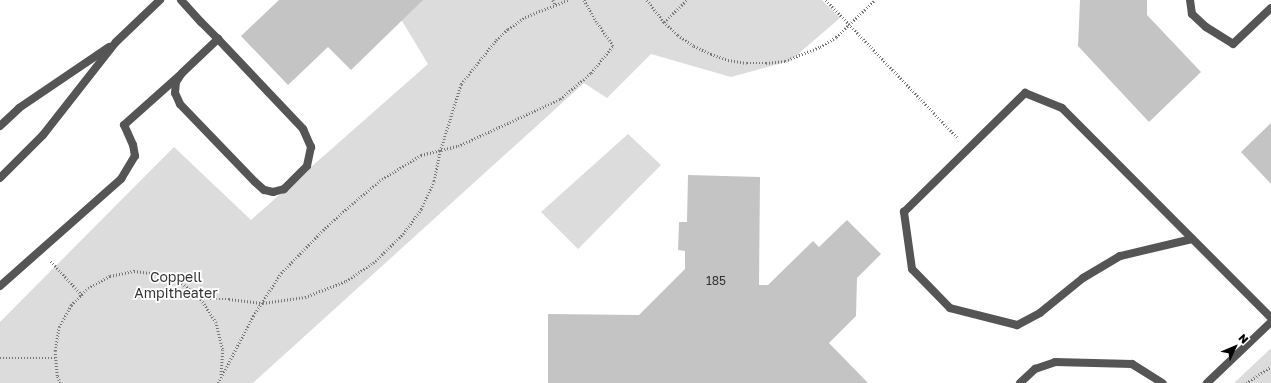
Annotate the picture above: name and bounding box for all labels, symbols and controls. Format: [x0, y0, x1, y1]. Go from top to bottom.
park label: Coppell Ampitheater [134, 269, 218, 302]
house number: 185 [706, 274, 726, 288]
north arrow [1215, 327, 1255, 367]
text: N [1236, 331, 1252, 346]

